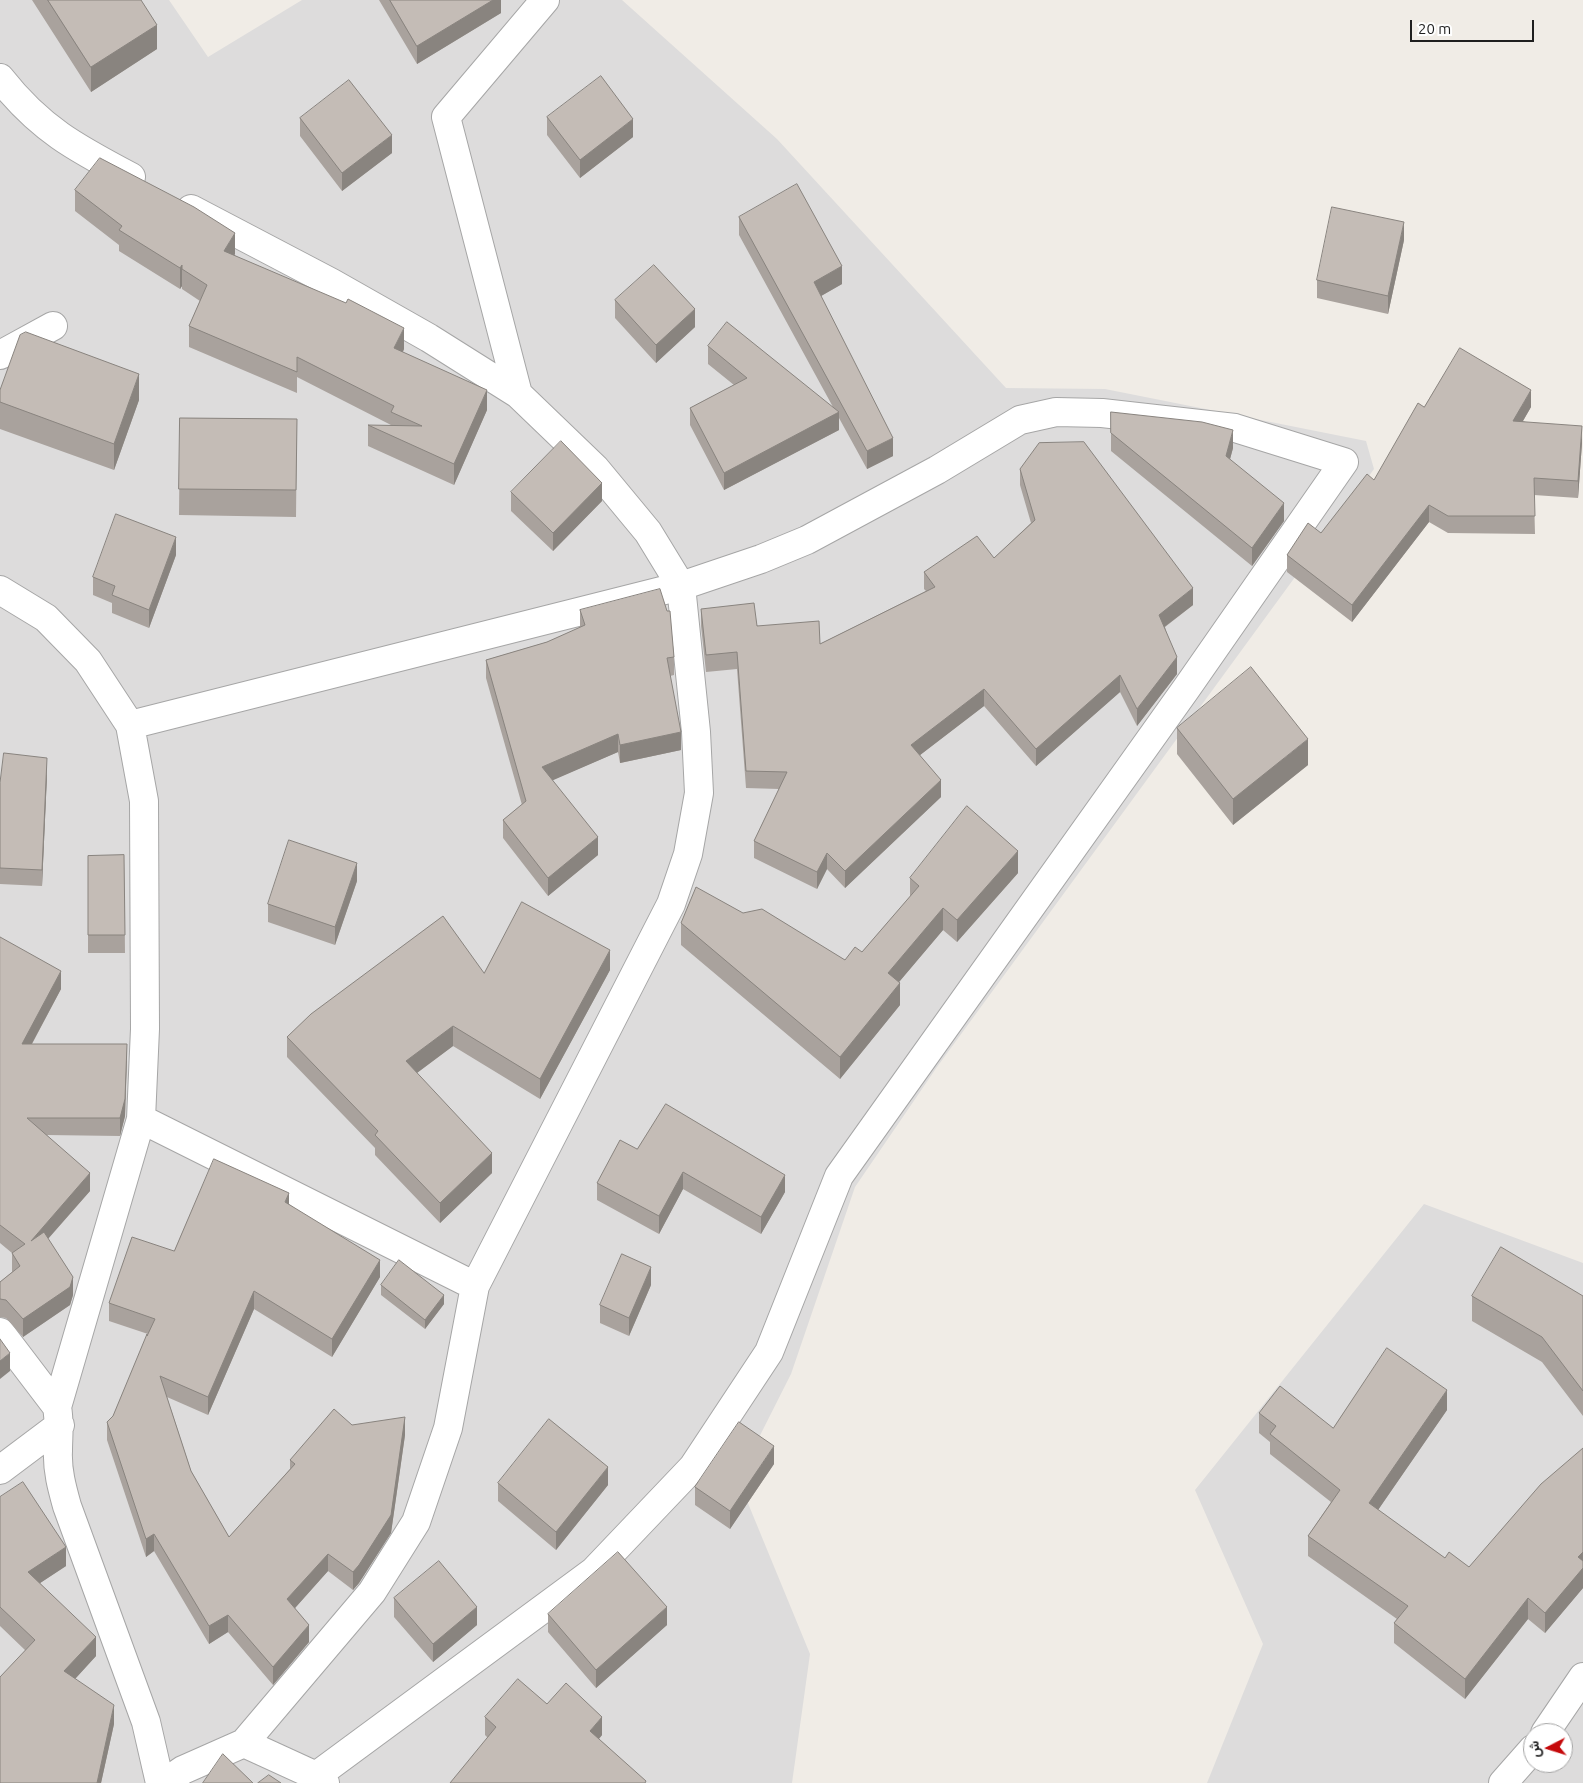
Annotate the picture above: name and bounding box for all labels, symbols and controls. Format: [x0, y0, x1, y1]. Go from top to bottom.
scale bar [1413, 10, 1537, 42]
text: 20 m [1418, 20, 1451, 37]
north arrow [1523, 1723, 1573, 1773]
text: ش [1525, 1740, 1543, 1758]

